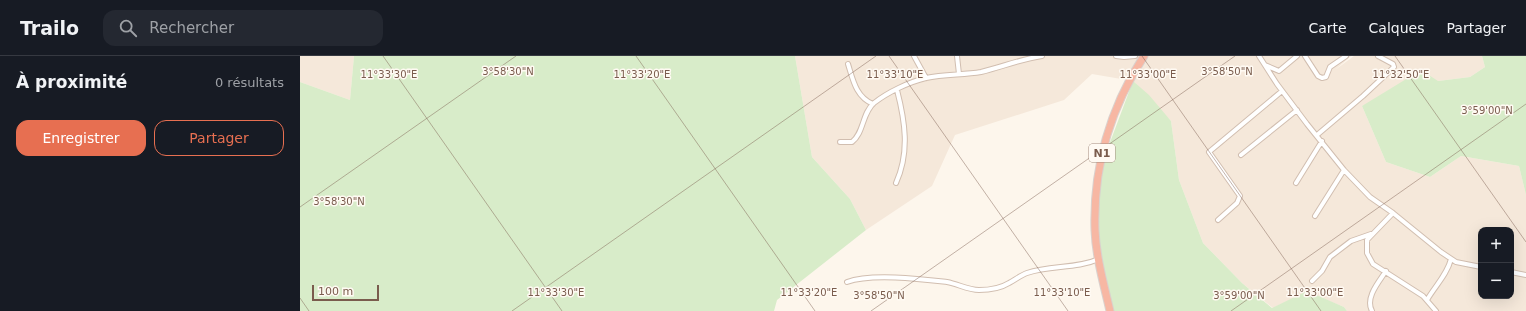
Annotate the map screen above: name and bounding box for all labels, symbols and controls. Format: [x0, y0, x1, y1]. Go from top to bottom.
search box [103, 10, 383, 46]
text: Trailo [20, 17, 79, 39]
icon: search [117, 17, 139, 39]
text: Rechercher [149, 19, 234, 37]
text: Carte [1308, 20, 1347, 36]
text: Calques [1369, 20, 1425, 36]
text: Partager [1447, 20, 1506, 36]
text: 3°58'30"N [482, 66, 534, 77]
text: 3°58'50"N [1201, 66, 1253, 77]
text: 11°33'30"E [361, 69, 417, 80]
text: 11°33'20"E [614, 69, 670, 80]
text: 11°33'10"E [867, 69, 923, 80]
text: 11°33'00"E [1120, 69, 1176, 80]
text: 11°32'50"E [1373, 69, 1429, 80]
text: À proximité [16, 72, 127, 92]
text: 0 résultats [215, 75, 284, 90]
text: 3°59'00"N [1461, 105, 1513, 116]
button: Enregistrer [16, 120, 146, 156]
button: Partager [154, 120, 284, 156]
road number: N1 [1089, 144, 1115, 162]
text: 3°58'30"N [313, 196, 365, 207]
map controls [1478, 227, 1514, 299]
button: + [1478, 227, 1514, 263]
button: − [1478, 263, 1514, 299]
scale bar [312, 283, 379, 302]
text: 100 m [318, 285, 353, 298]
text: 11°33'30"E [528, 287, 584, 298]
text: 11°33'20"E [781, 287, 837, 298]
text: 11°33'10"E [1034, 287, 1090, 298]
text: 11°33'00"E [1287, 287, 1343, 298]
text: 3°58'50"N [853, 290, 905, 301]
text: 3°59'00"N [1213, 290, 1265, 301]

